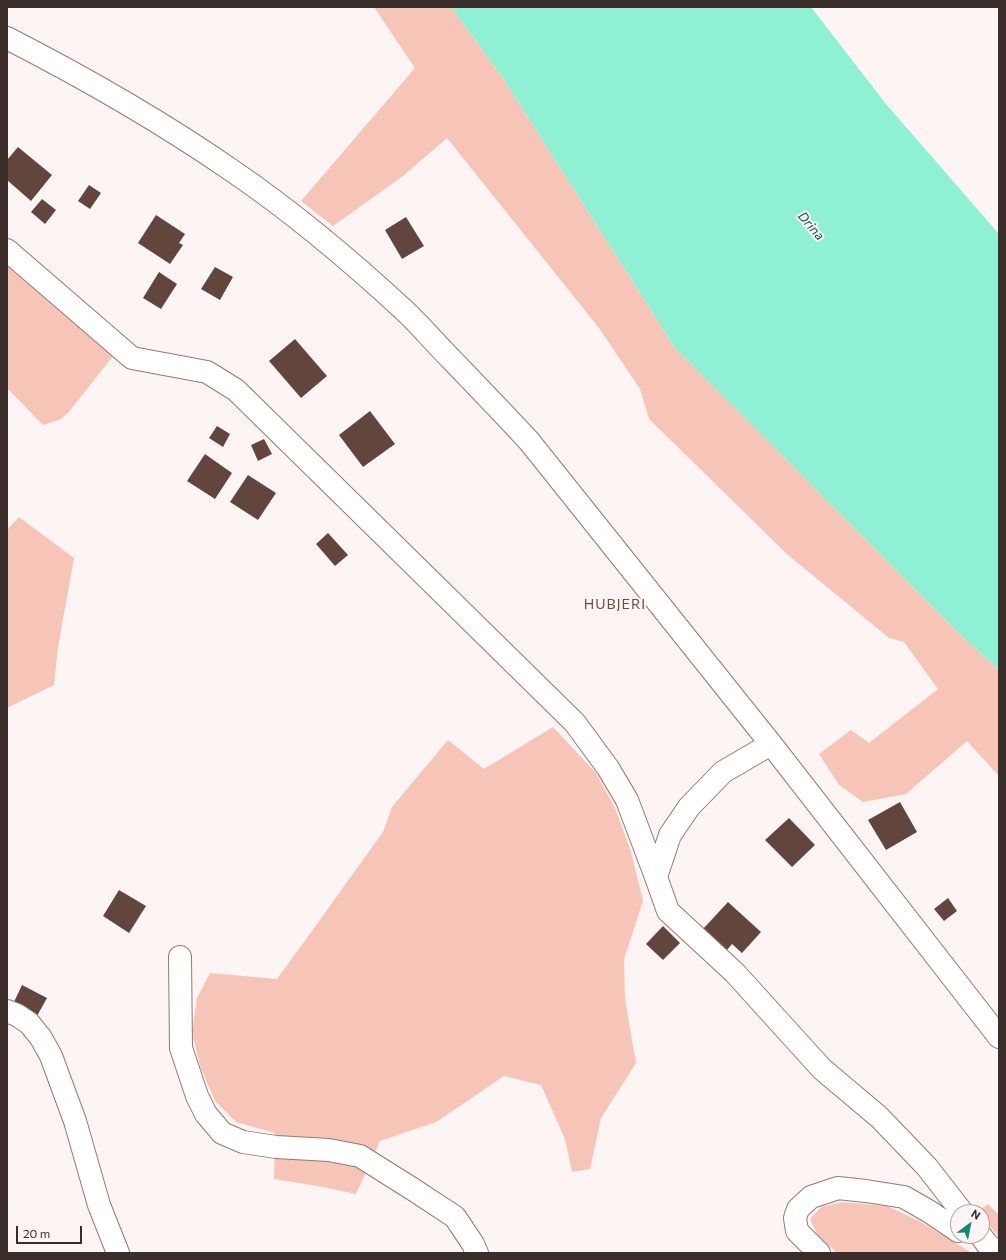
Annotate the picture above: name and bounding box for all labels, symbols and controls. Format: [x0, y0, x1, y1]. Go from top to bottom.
water label: Drina [794, 209, 828, 243]
district label: HUBJERI [584, 596, 646, 612]
north arrow [950, 1204, 990, 1244]
text: N [969, 1207, 983, 1222]
scale bar [18, 1218, 84, 1244]
text: 20 m [23, 1226, 50, 1240]

